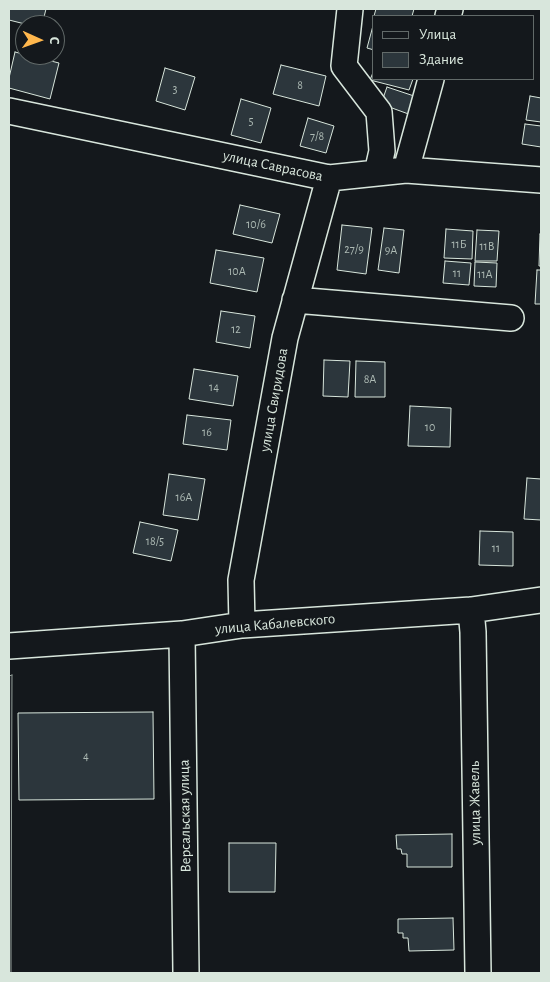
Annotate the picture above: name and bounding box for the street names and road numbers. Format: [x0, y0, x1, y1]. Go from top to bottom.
street label: улица Саврасова [221, 147, 325, 185]
street label: улица Свиридова [256, 347, 292, 453]
street label: улица Кабалевского [214, 610, 336, 638]
street label: Версальская улица [175, 759, 195, 873]
street label: улица Жавель [465, 761, 485, 845]

